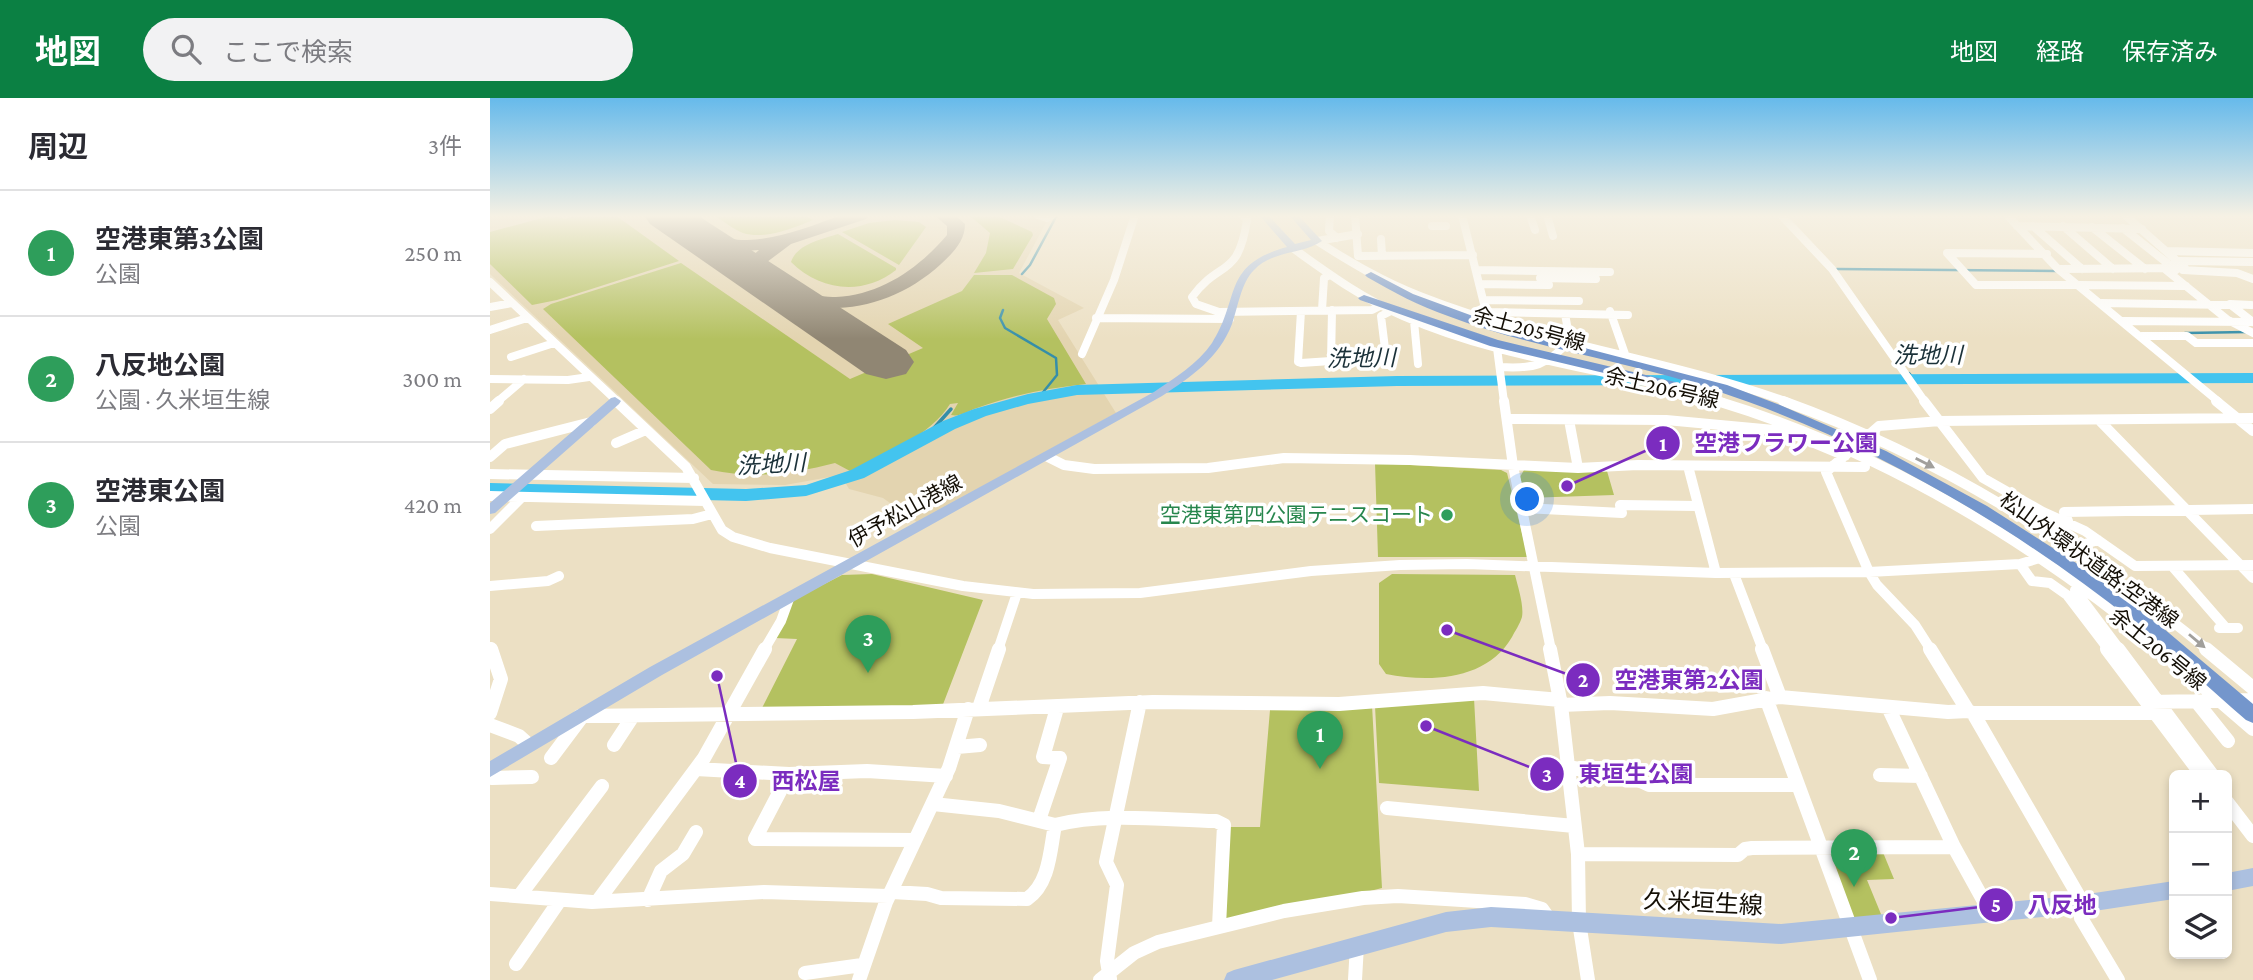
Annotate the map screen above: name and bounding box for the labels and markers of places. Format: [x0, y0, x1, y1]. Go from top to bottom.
callout: 空港フラワー公園 [1645, 421, 1892, 465]
place label: 空港東第四公園テニスコート [1160, 503, 1433, 527]
marker: 空港東第四公園テニスコート [1439, 507, 1455, 523]
pin: 3 [845, 615, 891, 673]
callout: 空港東第2公園 [1565, 658, 1778, 702]
pin: 1 [1297, 711, 1343, 769]
callout: 東垣生公園 [1529, 752, 1707, 796]
callout: 西松屋 [722, 759, 854, 803]
pin: 2 [1831, 829, 1877, 887]
callout: 八反地 [1979, 883, 2111, 927]

